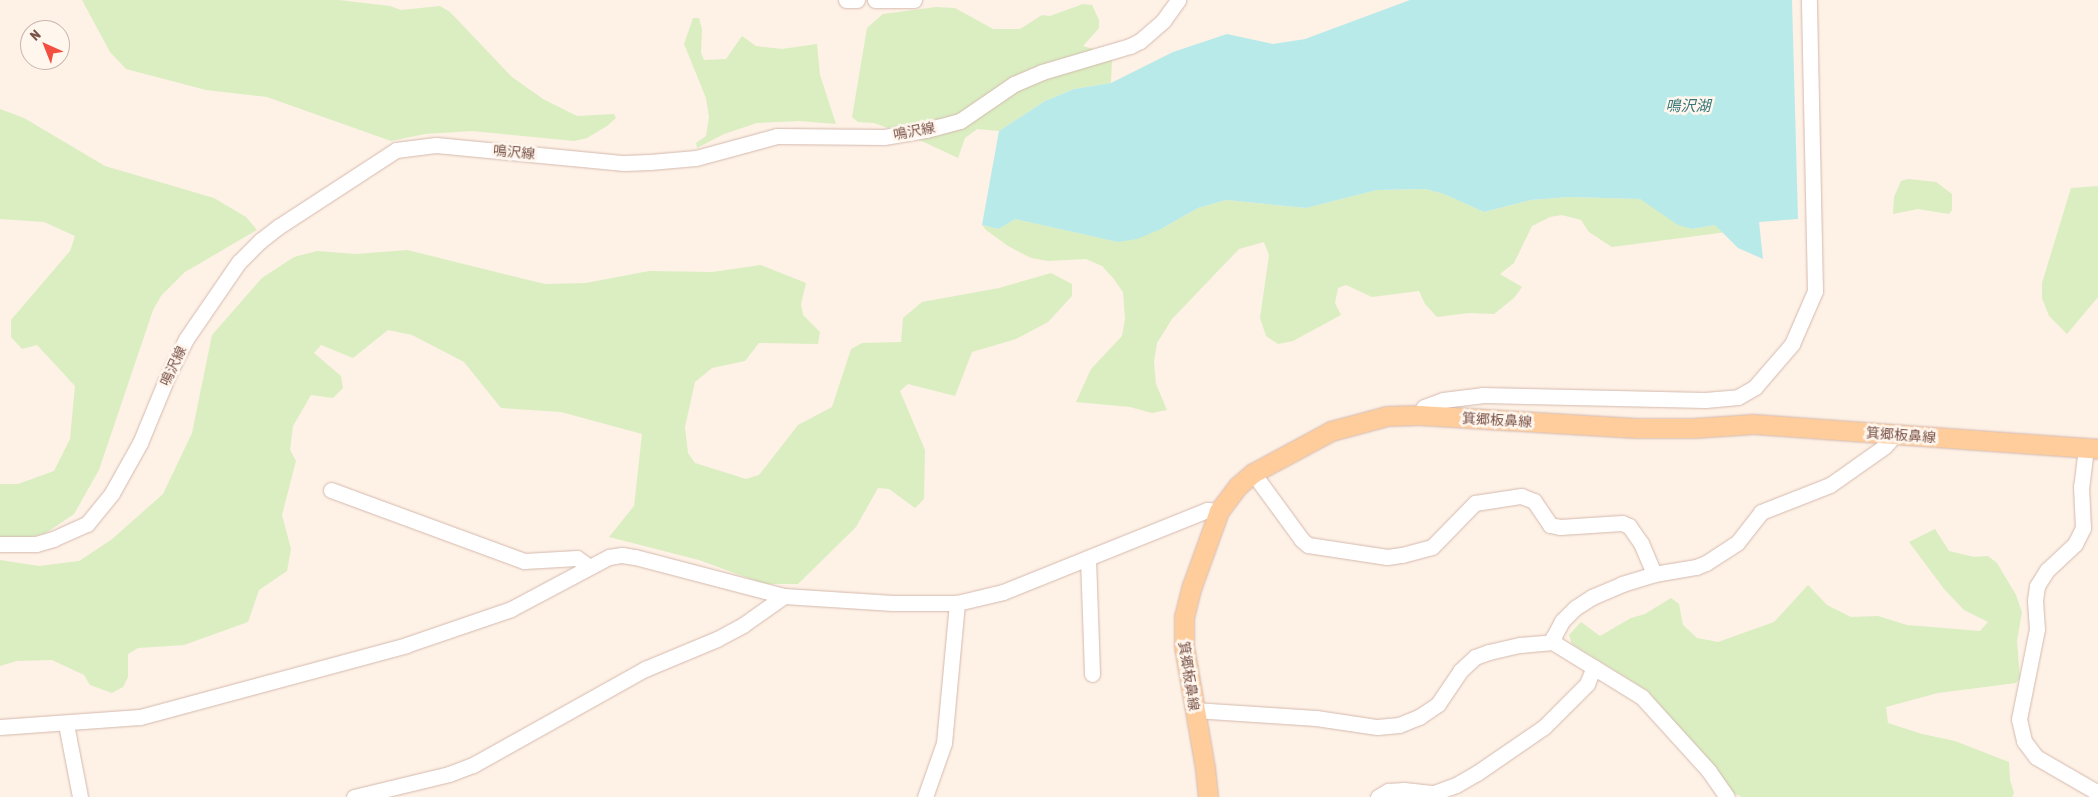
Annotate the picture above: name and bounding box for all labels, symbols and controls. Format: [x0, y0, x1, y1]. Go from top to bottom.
north arrow [20, 20, 70, 70]
text: N [27, 26, 44, 44]
water label: 鳴沢湖 [1666, 97, 1710, 115]
street label: 鳴沢線 [892, 119, 936, 143]
street label: 鳴沢線 [492, 142, 536, 162]
street label: 鳴沢線 [157, 343, 189, 389]
street label: 箕郷板鼻線 [1462, 410, 1532, 430]
street label: 箕郷板鼻線 [1865, 424, 1937, 446]
street label: 箕郷板鼻線 [1175, 640, 1203, 712]

